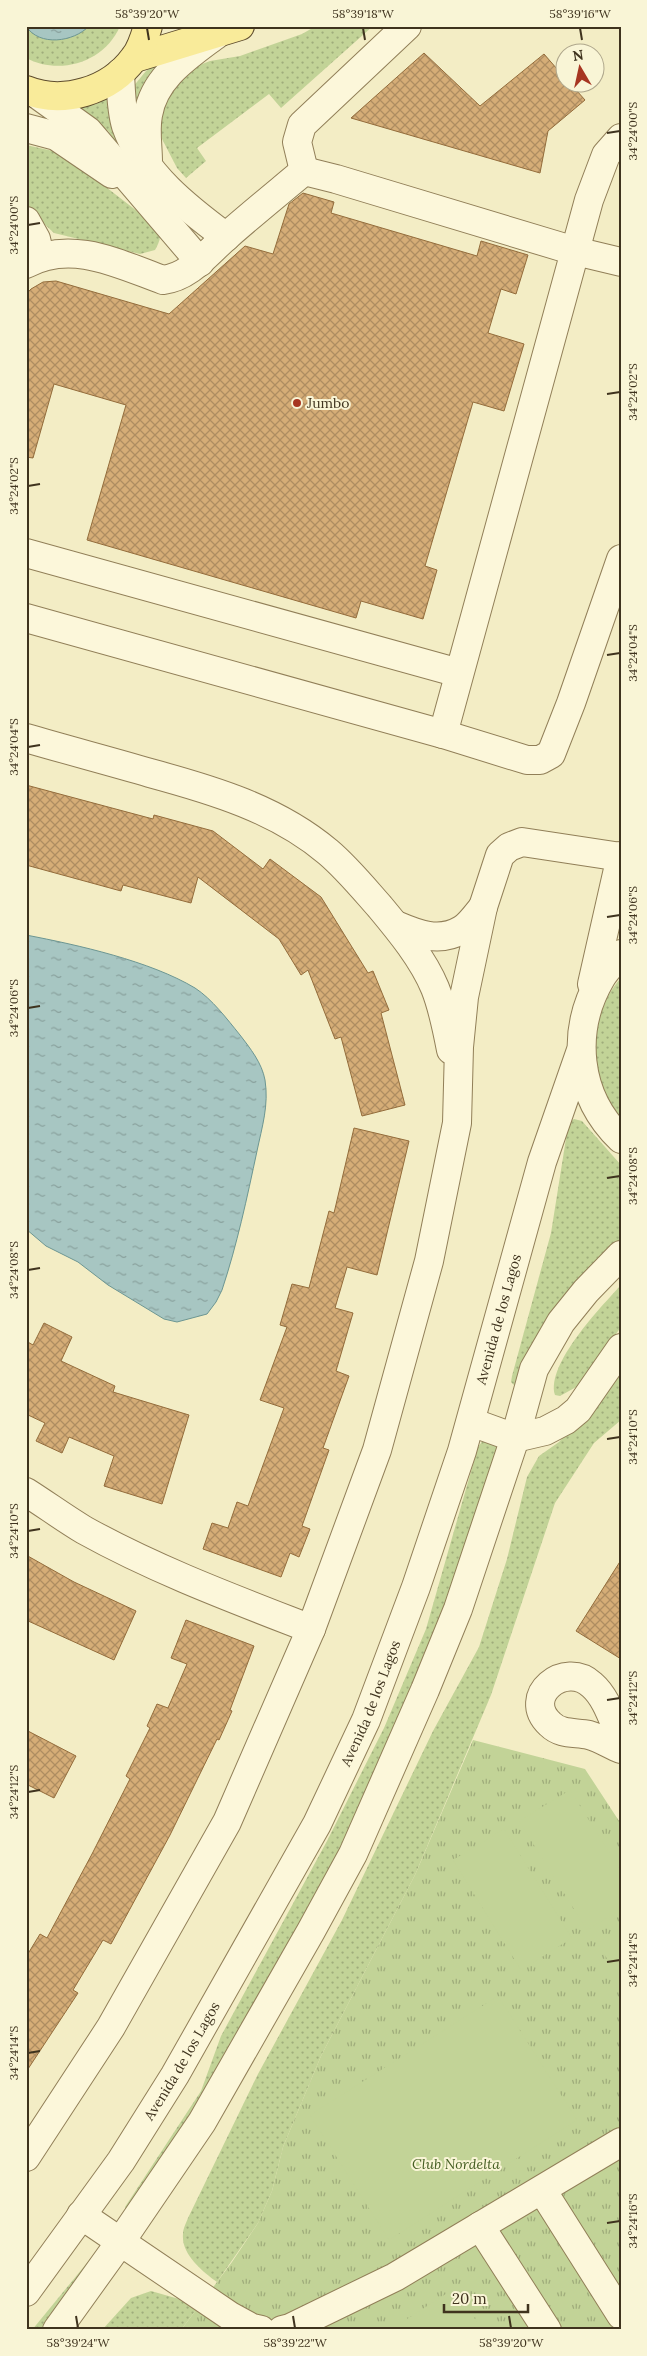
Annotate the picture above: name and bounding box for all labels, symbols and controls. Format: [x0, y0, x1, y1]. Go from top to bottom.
text: 58°39'20"W [115, 6, 180, 21]
text: 58°39'18"W [332, 6, 395, 21]
text: 58°39'16"W [549, 6, 612, 21]
north arrow [554, 42, 604, 92]
text: N [571, 45, 585, 65]
text: 34°24'00"S [625, 101, 640, 160]
text: 34°24'00"S [6, 195, 21, 254]
text: 34°24'02"S [625, 363, 640, 421]
place label: Jumbo [306, 394, 349, 412]
marker: Jumbo [291, 397, 303, 409]
text: 34°24'02"S [6, 457, 21, 515]
text: 34°24'04"S [625, 624, 640, 682]
text: 34°24'04"S [6, 718, 21, 776]
text: 34°24'06"S [625, 886, 640, 944]
text: 34°24'06"S [6, 979, 21, 1037]
text: 34°24'08"S [625, 1147, 640, 1205]
text: 34°24'08"S [6, 1241, 21, 1299]
street label: Avenida de los Lagos [472, 1252, 525, 1388]
text: 34°24'10"S [625, 1409, 640, 1465]
text: 34°24'10"S [6, 1503, 21, 1559]
street label: Avenida de los Lagos [336, 1638, 404, 1770]
text: 34°24'12"S [625, 1670, 640, 1725]
text: 34°24'12"S [6, 1764, 21, 1819]
text: 34°24'14"S [625, 1933, 640, 1987]
street label: Avenida de los Lagos [139, 1998, 224, 2124]
text: 34°24'14"S [6, 2026, 21, 2080]
park label: Club Nordelta [412, 2155, 500, 2173]
text: 34°24'16"S [625, 2193, 640, 2249]
scale bar [444, 2281, 528, 2313]
text: 20 m [452, 2289, 487, 2308]
text: 58°39'24"W [47, 2335, 110, 2350]
text: 58°39'22"W [263, 2335, 328, 2350]
text: 58°39'20"W [479, 2335, 544, 2350]

